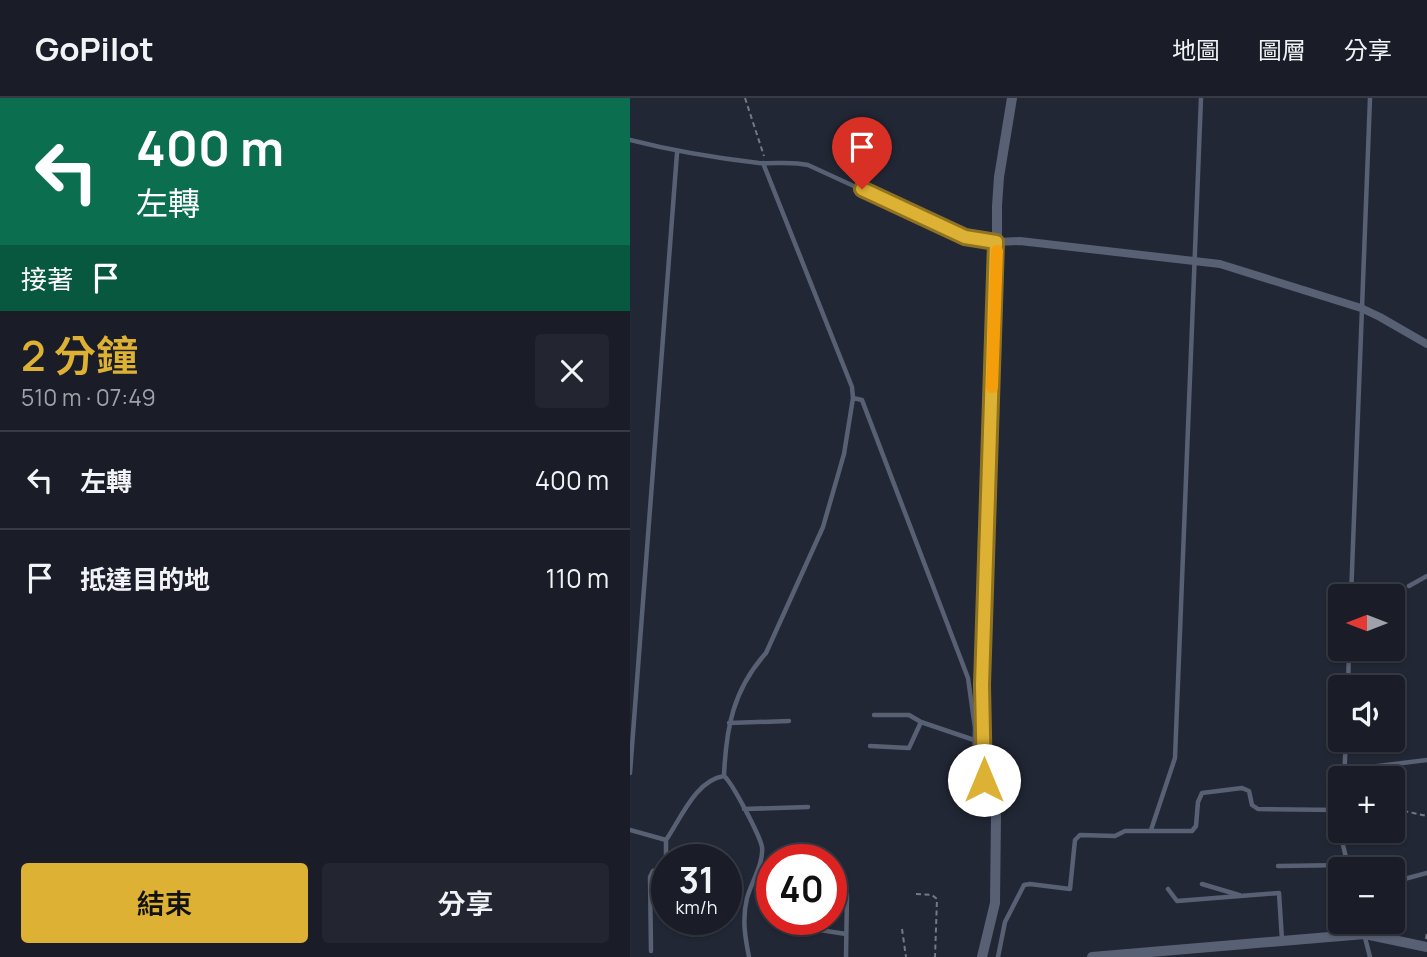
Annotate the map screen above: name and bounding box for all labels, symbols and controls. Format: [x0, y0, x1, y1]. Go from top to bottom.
text: GoPilot [35, 26, 154, 71]
text: 地圖 [1172, 33, 1220, 66]
text: 圖層 [1258, 33, 1306, 66]
text: 分享 [1344, 33, 1392, 66]
text: 400 m [136, 114, 284, 181]
pin [832, 117, 892, 189]
icon: left [21, 126, 112, 217]
icon: arrive [843, 128, 881, 166]
text: 左轉 [136, 181, 200, 225]
icon: arrive [87, 259, 125, 297]
text: 接著 [21, 261, 73, 297]
text: 2 分鐘 [21, 326, 138, 384]
button: close [535, 334, 609, 408]
text: 510 m · 07:49 [21, 381, 156, 413]
icon: left [21, 461, 59, 499]
text: 400 m [535, 462, 609, 498]
text: 左轉 [80, 463, 132, 499]
icon: arrive [21, 559, 59, 597]
text: 110 m [546, 560, 609, 596]
text: 抵達目的地 [80, 561, 210, 597]
north arrow [1328, 584, 1405, 662]
map controls [1328, 584, 1405, 934]
button: sound [1328, 675, 1405, 752]
position arrow [947, 743, 1021, 817]
button: + [1328, 766, 1405, 843]
speed limit sign: 40 [756, 844, 847, 935]
text: 31 [679, 856, 714, 904]
button: − [1328, 857, 1405, 934]
button: 結束 [21, 863, 308, 943]
button: 分享 [322, 863, 609, 943]
text: km/h [676, 895, 717, 919]

